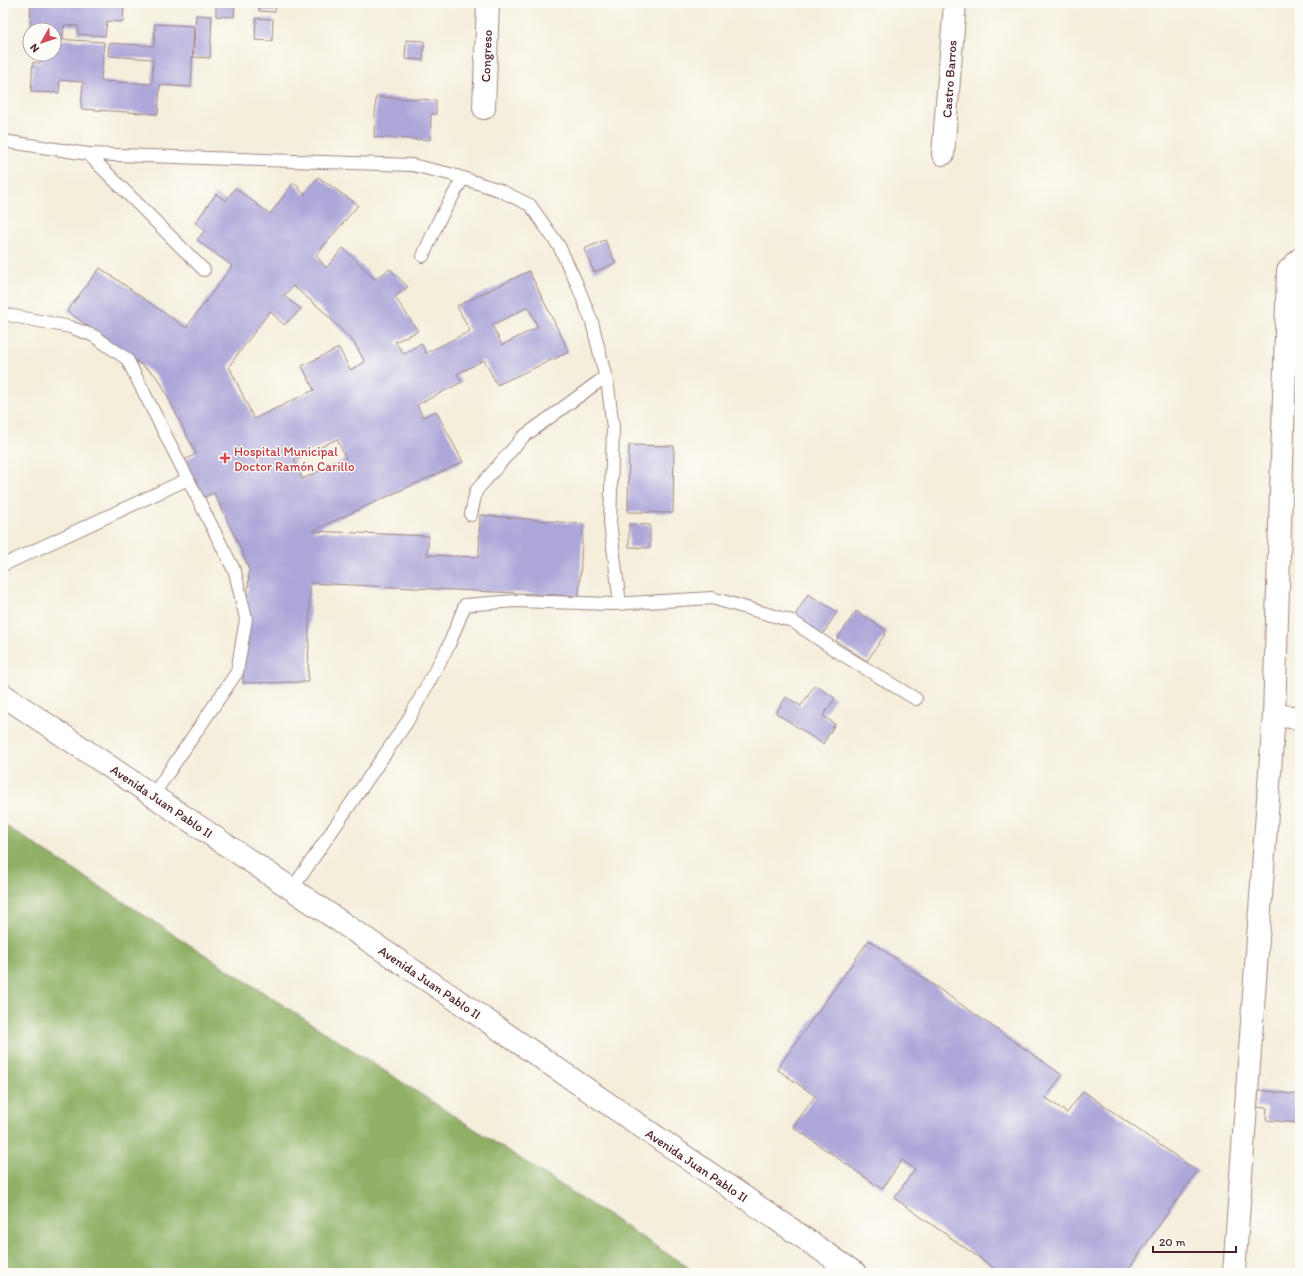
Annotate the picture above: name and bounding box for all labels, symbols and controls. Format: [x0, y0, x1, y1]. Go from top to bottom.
north arrow [22, 22, 62, 62]
street label: Congreso [478, 29, 495, 83]
street label: Castro Barros [939, 39, 960, 119]
text: N [27, 41, 42, 55]
place label: Hospital Municipal Doctor Ramón Carillo [234, 444, 355, 474]
marker: Hospital Municipal Doctor Ramón Carillo [219, 452, 231, 464]
street label: Avenida Juan Pablo II [108, 762, 216, 841]
street label: Avenida Juan Pablo II [376, 943, 484, 1022]
street label: Avenida Juan Pablo II [643, 1126, 751, 1205]
scale bar [1153, 1228, 1236, 1254]
text: 20 m [1159, 1235, 1186, 1249]

